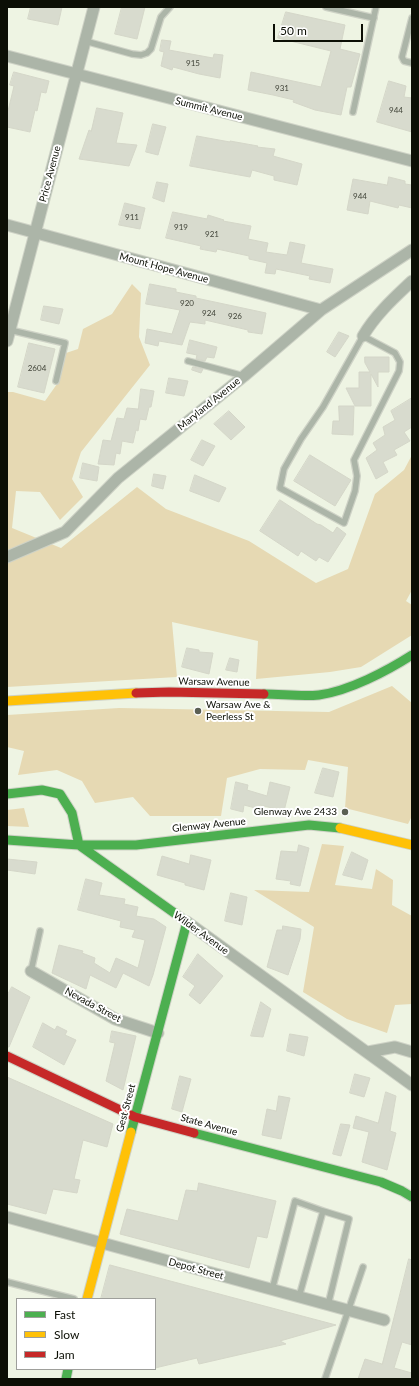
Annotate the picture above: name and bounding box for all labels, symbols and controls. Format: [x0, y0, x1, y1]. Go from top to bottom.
scale bar [275, 16, 365, 42]
text: 50 m [280, 23, 307, 38]
house number: 915 [186, 58, 200, 68]
house number: 931 [275, 83, 289, 93]
street label: Summit Avenue [174, 95, 244, 123]
house number: 944 [389, 105, 403, 115]
street label: Price Avenue [37, 145, 63, 203]
house number: 944 [353, 191, 367, 201]
house number: 911 [125, 212, 139, 222]
house number: 919 [174, 222, 188, 232]
house number: 921 [205, 229, 219, 239]
street label: Mount Hope Avenue [118, 250, 210, 286]
house number: 920 [180, 298, 194, 308]
house number: 924 [202, 308, 216, 318]
house number: 926 [228, 311, 242, 321]
house number: 2604 [28, 363, 46, 373]
street label: Maryland Avenue [175, 375, 243, 433]
street label: Warsaw Avenue [178, 675, 250, 689]
place label: Warsaw Ave & Peerless St [206, 699, 270, 722]
marker: Warsaw Ave & Peerless St [193, 706, 203, 716]
place label: Glenway Ave 2433 [254, 806, 337, 818]
marker: Glenway Ave 2433 [340, 807, 350, 817]
street label: Glenway Avenue [172, 815, 246, 835]
street label: Wilder Avenue [171, 909, 231, 957]
street label: Nevada Street [63, 985, 123, 1025]
street label: Gest Street [114, 1083, 138, 1133]
street label: State Avenue [179, 1112, 239, 1138]
street label: Depot Street [167, 1256, 225, 1282]
legend [16, 1298, 156, 1370]
text: Fast [54, 1307, 75, 1322]
text: Slow [54, 1327, 79, 1342]
text: Jam [54, 1347, 75, 1362]

